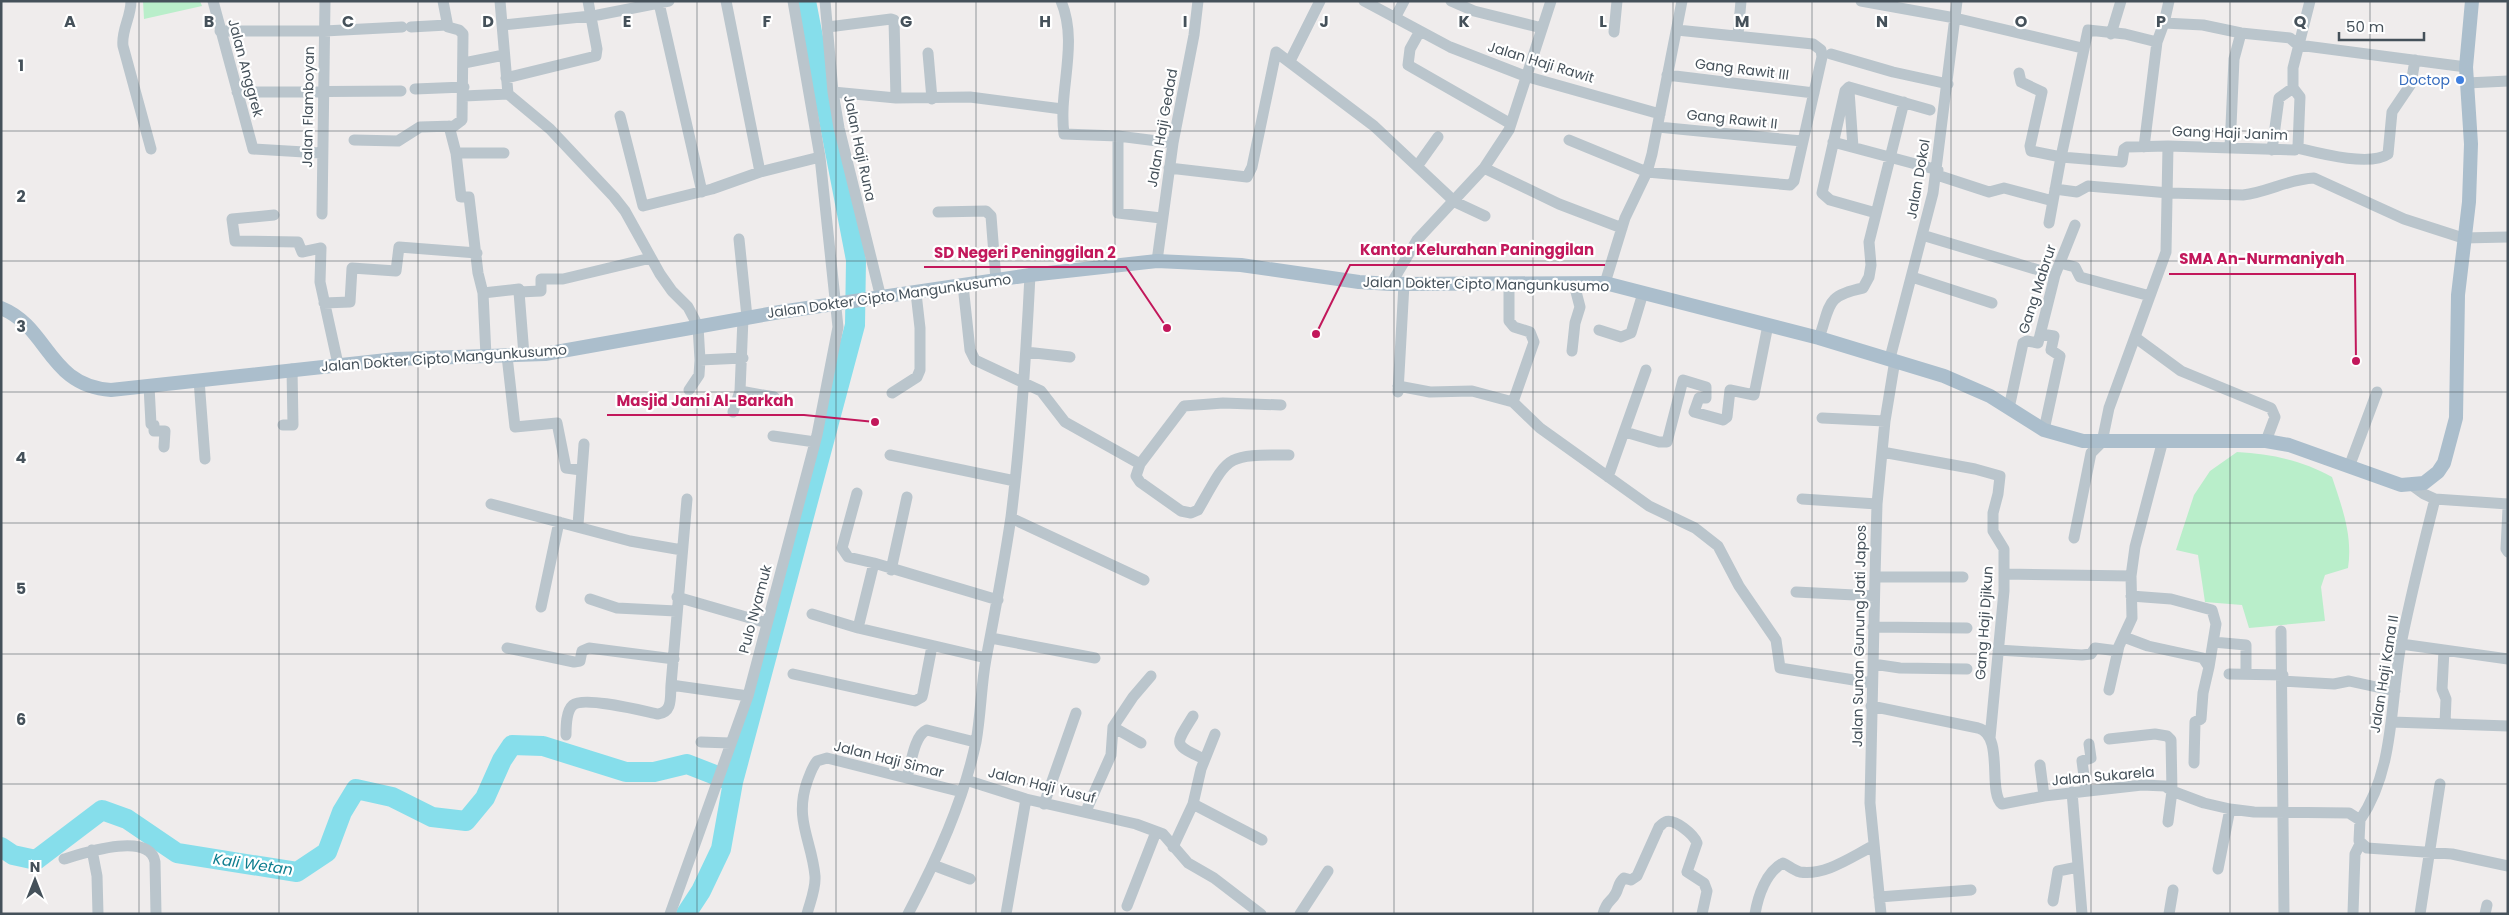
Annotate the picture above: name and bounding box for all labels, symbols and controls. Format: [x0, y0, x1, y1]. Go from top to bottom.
text: A [64, 10, 76, 33]
text: B [204, 10, 214, 33]
text: C [342, 10, 354, 33]
text: D [482, 10, 494, 33]
text: E [623, 10, 631, 33]
text: F [763, 10, 772, 33]
text: G [900, 10, 912, 33]
text: H [1039, 10, 1051, 33]
text: I [1183, 10, 1187, 33]
text: J [1319, 10, 1329, 33]
text: K [1458, 10, 1470, 33]
text: L [1599, 10, 1607, 33]
text: M [1735, 10, 1749, 33]
text: N [1876, 10, 1888, 33]
text: O [2015, 10, 2028, 33]
text: P [2156, 10, 2166, 33]
text: Q [2294, 10, 2307, 33]
scale bar [2339, 10, 2424, 42]
text: 50 m [2346, 16, 2384, 37]
street label: Jalan Anggrek [223, 17, 269, 120]
street label: Jalan Haji Rawit [1485, 36, 1597, 88]
street label: Jalan Flamboyan [297, 46, 319, 168]
street label: Gang Rawit III [1694, 53, 1790, 85]
text: 1 [18, 54, 24, 77]
street label: Jalan Haji Gedad [1142, 67, 1182, 189]
place label: Doctop [2399, 70, 2450, 90]
marker: Doctop [2454, 74, 2466, 86]
street label: Jalan Haji Runa [839, 93, 881, 203]
street label: Gang Rawit II [1686, 104, 1778, 134]
street label: Gang Haji Janim [2172, 121, 2288, 145]
street label: Jalan Dokol [1901, 137, 1935, 221]
text: 2 [16, 185, 26, 208]
callout: Kantor Kelurahan Paninggilan [1350, 235, 1605, 265]
callout: SD Negeri Peninggilan 2 [924, 237, 1126, 267]
text: Kantor Kelurahan Paninggilan [1360, 239, 1594, 260]
text: SD Negeri Peninggilan 2 [934, 242, 1116, 263]
street label: Gang Mabrur [2013, 242, 2061, 336]
callout: SMA An-Nurmaniyah [2169, 244, 2355, 274]
text: SMA An-Nurmaniyah [2179, 248, 2345, 269]
street label: Jalan Dokter Cipto Mangunkusumo [766, 269, 1012, 323]
street label: Jalan Dokter Cipto Mangunkusumo [1363, 272, 1609, 296]
text: 3 [16, 315, 26, 338]
street label: Jalan Dokter Cipto Mangunkusumo [320, 339, 568, 377]
callout: Masjid Jami Al-Barkah [607, 385, 804, 415]
text: Masjid Jami Al-Barkah [616, 390, 794, 411]
text: 4 [16, 446, 27, 469]
street label: Jalan Sunan Gunung Jati Japos [1847, 525, 1871, 747]
street label: Pulo Nyamuk [734, 562, 777, 656]
street label: Gang Haji Djikun [1970, 565, 1998, 681]
text: 5 [16, 577, 26, 600]
street label: Jalan Haji Kana II [2365, 614, 2403, 734]
text: 6 [16, 708, 26, 731]
street label: Jalan Haji Simar [832, 736, 946, 782]
street label: Jalan Haji Yusuf [986, 762, 1098, 808]
street label: Jalan Sukarela [2051, 762, 2155, 790]
water label: Kali Wetan [212, 848, 294, 880]
north arrow [10, 855, 60, 905]
text: N [30, 857, 40, 877]

